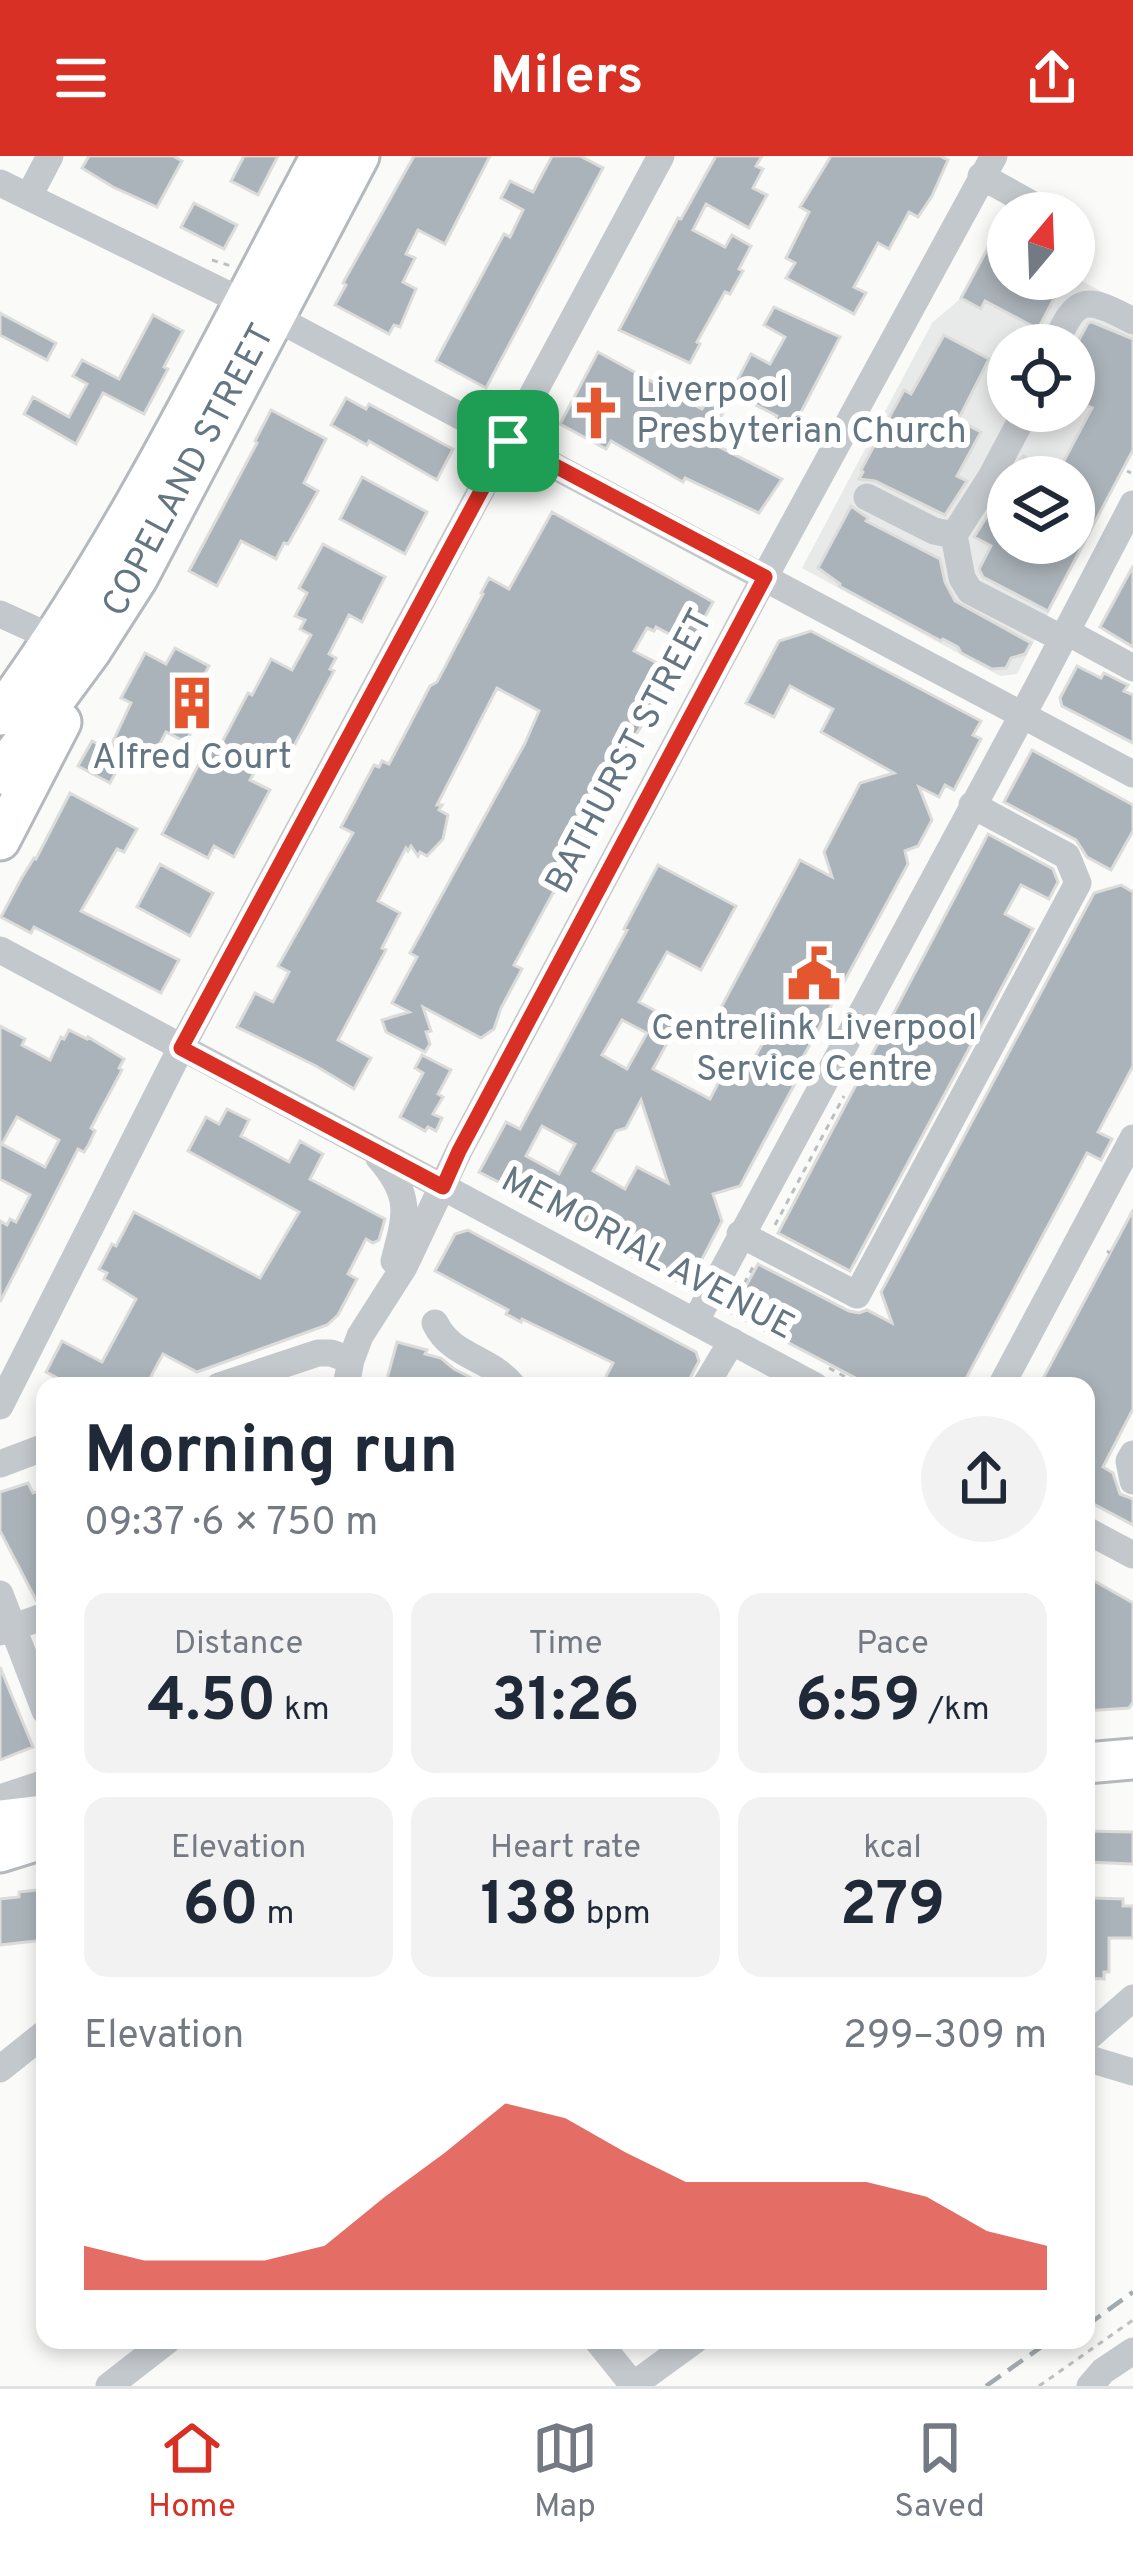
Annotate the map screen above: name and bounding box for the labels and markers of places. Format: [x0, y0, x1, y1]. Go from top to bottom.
place label: Liverpool Presbyterian Church [636, 369, 967, 456]
church icon: Liverpool Presbyterian Church [567, 384, 625, 442]
pin [457, 390, 559, 492]
building icon: Alfred Court [163, 674, 221, 732]
place label: Alfred Court [92, 736, 292, 782]
public building icon: Centrelink Liverpool Service Centre [785, 945, 843, 1003]
place label: Centrelink Liverpool Service Centre [651, 1007, 977, 1094]

